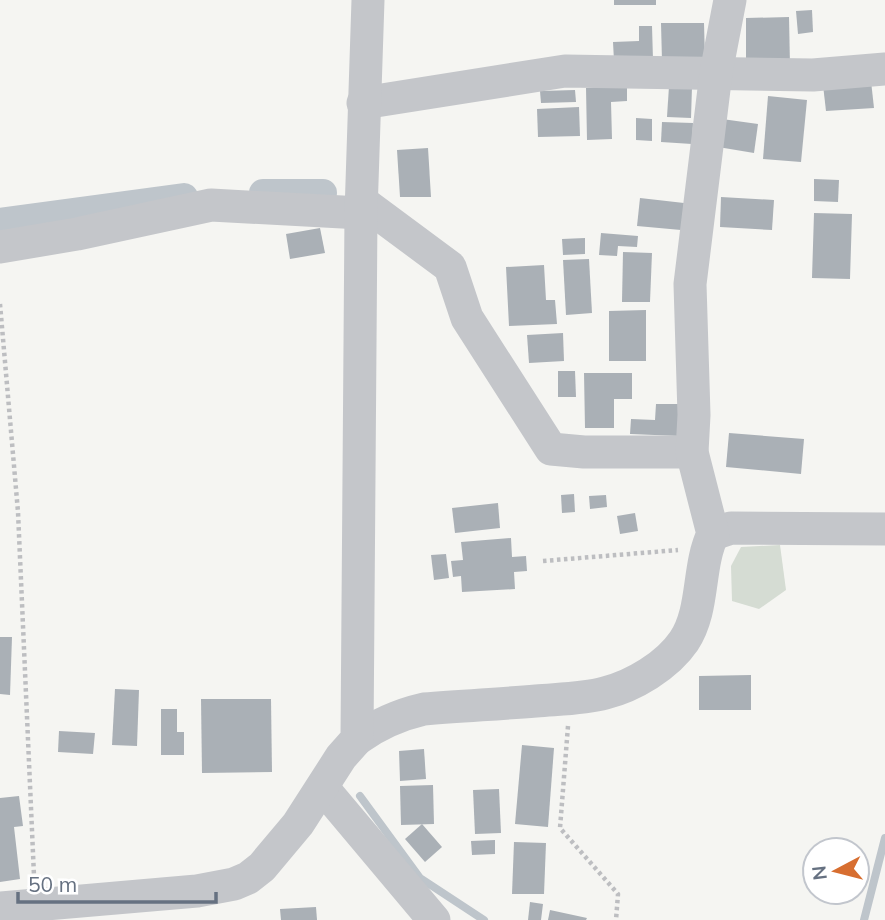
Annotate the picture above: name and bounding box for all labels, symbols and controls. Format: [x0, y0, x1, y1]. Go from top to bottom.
north arrow [801, 836, 871, 906]
scale bar [18, 860, 215, 904]
text: N [806, 864, 832, 882]
text: 50 m [28, 871, 77, 897]

